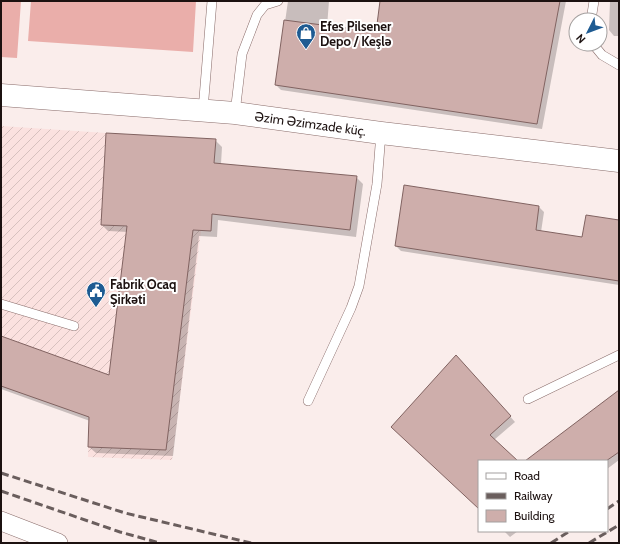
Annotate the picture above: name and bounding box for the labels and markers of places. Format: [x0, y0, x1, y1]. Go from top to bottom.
place label: Efes Pilsener Depo / Keşlə [320, 18, 392, 49]
shop icon: Efes Pilsener Depo / Keşlə [295, 22, 317, 50]
place label: Fabrik Ocaq Şirkəti [110, 276, 177, 307]
public building icon: Fabrik Ocaq Şirkəti [85, 280, 107, 308]

